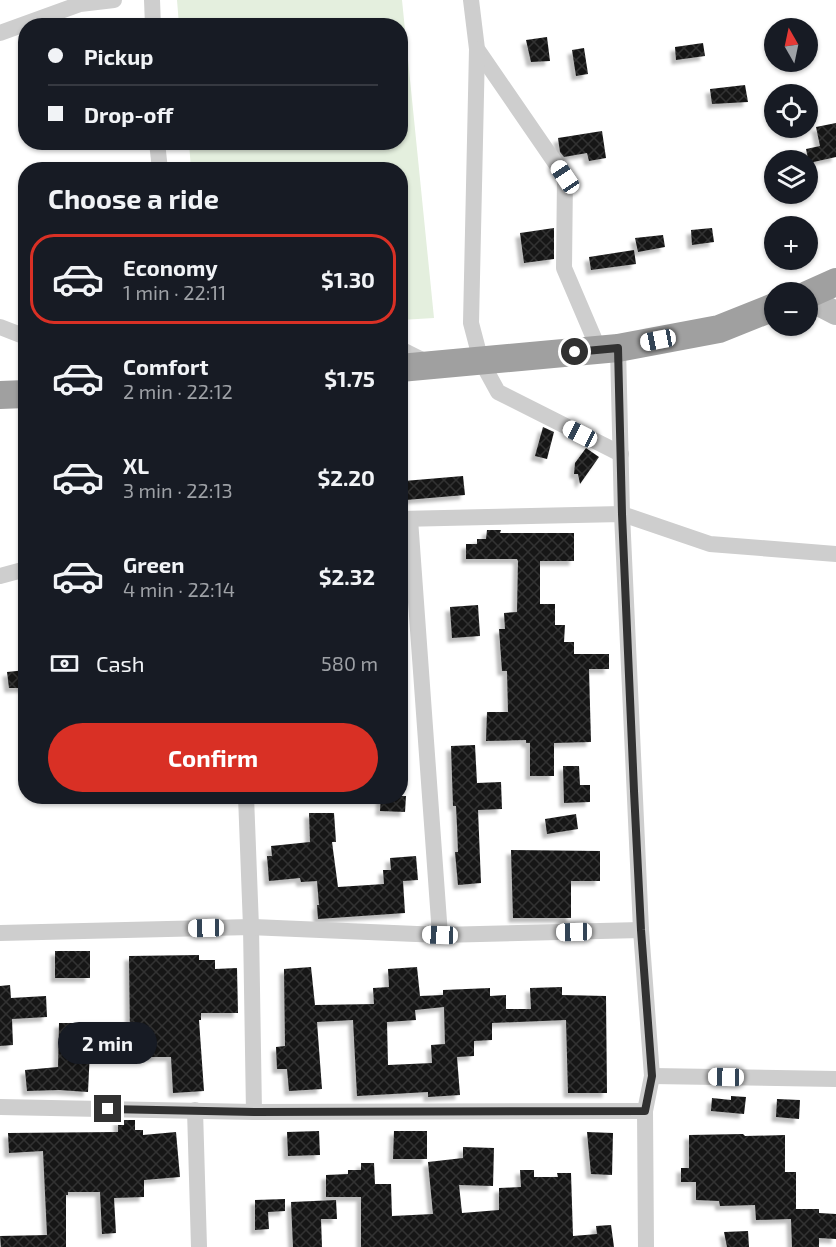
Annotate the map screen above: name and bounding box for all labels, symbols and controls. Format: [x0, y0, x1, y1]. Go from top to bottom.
north arrow [764, 18, 818, 72]
map controls [764, 18, 818, 336]
text: Pickup [84, 43, 153, 69]
button: locate [764, 84, 818, 138]
text: Drop-off [84, 101, 173, 127]
button: layers [764, 150, 818, 204]
car [547, 157, 583, 197]
text: Choose a ride [48, 182, 219, 214]
button: + [764, 216, 818, 270]
icon: car [51, 252, 105, 306]
text: Economy [123, 254, 218, 280]
text: $1.30 [321, 266, 375, 292]
text: 1 min · 22:11 [123, 280, 226, 304]
button: − [764, 282, 818, 336]
car [639, 328, 677, 352]
route start [561, 338, 588, 365]
icon: car [51, 351, 105, 405]
text: Comfort [123, 353, 208, 379]
text: $1.75 [324, 365, 375, 391]
text: 2 min · 22:12 [123, 379, 233, 403]
car [560, 418, 600, 450]
icon: car [51, 450, 105, 504]
text: XL [123, 452, 149, 478]
text: $2.20 [317, 464, 375, 490]
text: 3 min · 22:13 [123, 478, 233, 502]
icon: car [51, 549, 105, 603]
text: Green [123, 551, 185, 577]
text: $2.32 [319, 563, 375, 589]
text: 4 min · 22:14 [123, 577, 235, 601]
icon: cash [48, 647, 81, 680]
text: Cash [96, 650, 145, 676]
text: 580 m [321, 651, 378, 675]
button: Confirm [48, 723, 378, 792]
car [188, 919, 224, 937]
car [556, 923, 592, 941]
car [422, 925, 458, 945]
callout: 2 min [58, 1022, 158, 1064]
text: 2 min [82, 1031, 133, 1055]
car [708, 1068, 744, 1086]
route end [94, 1095, 121, 1122]

